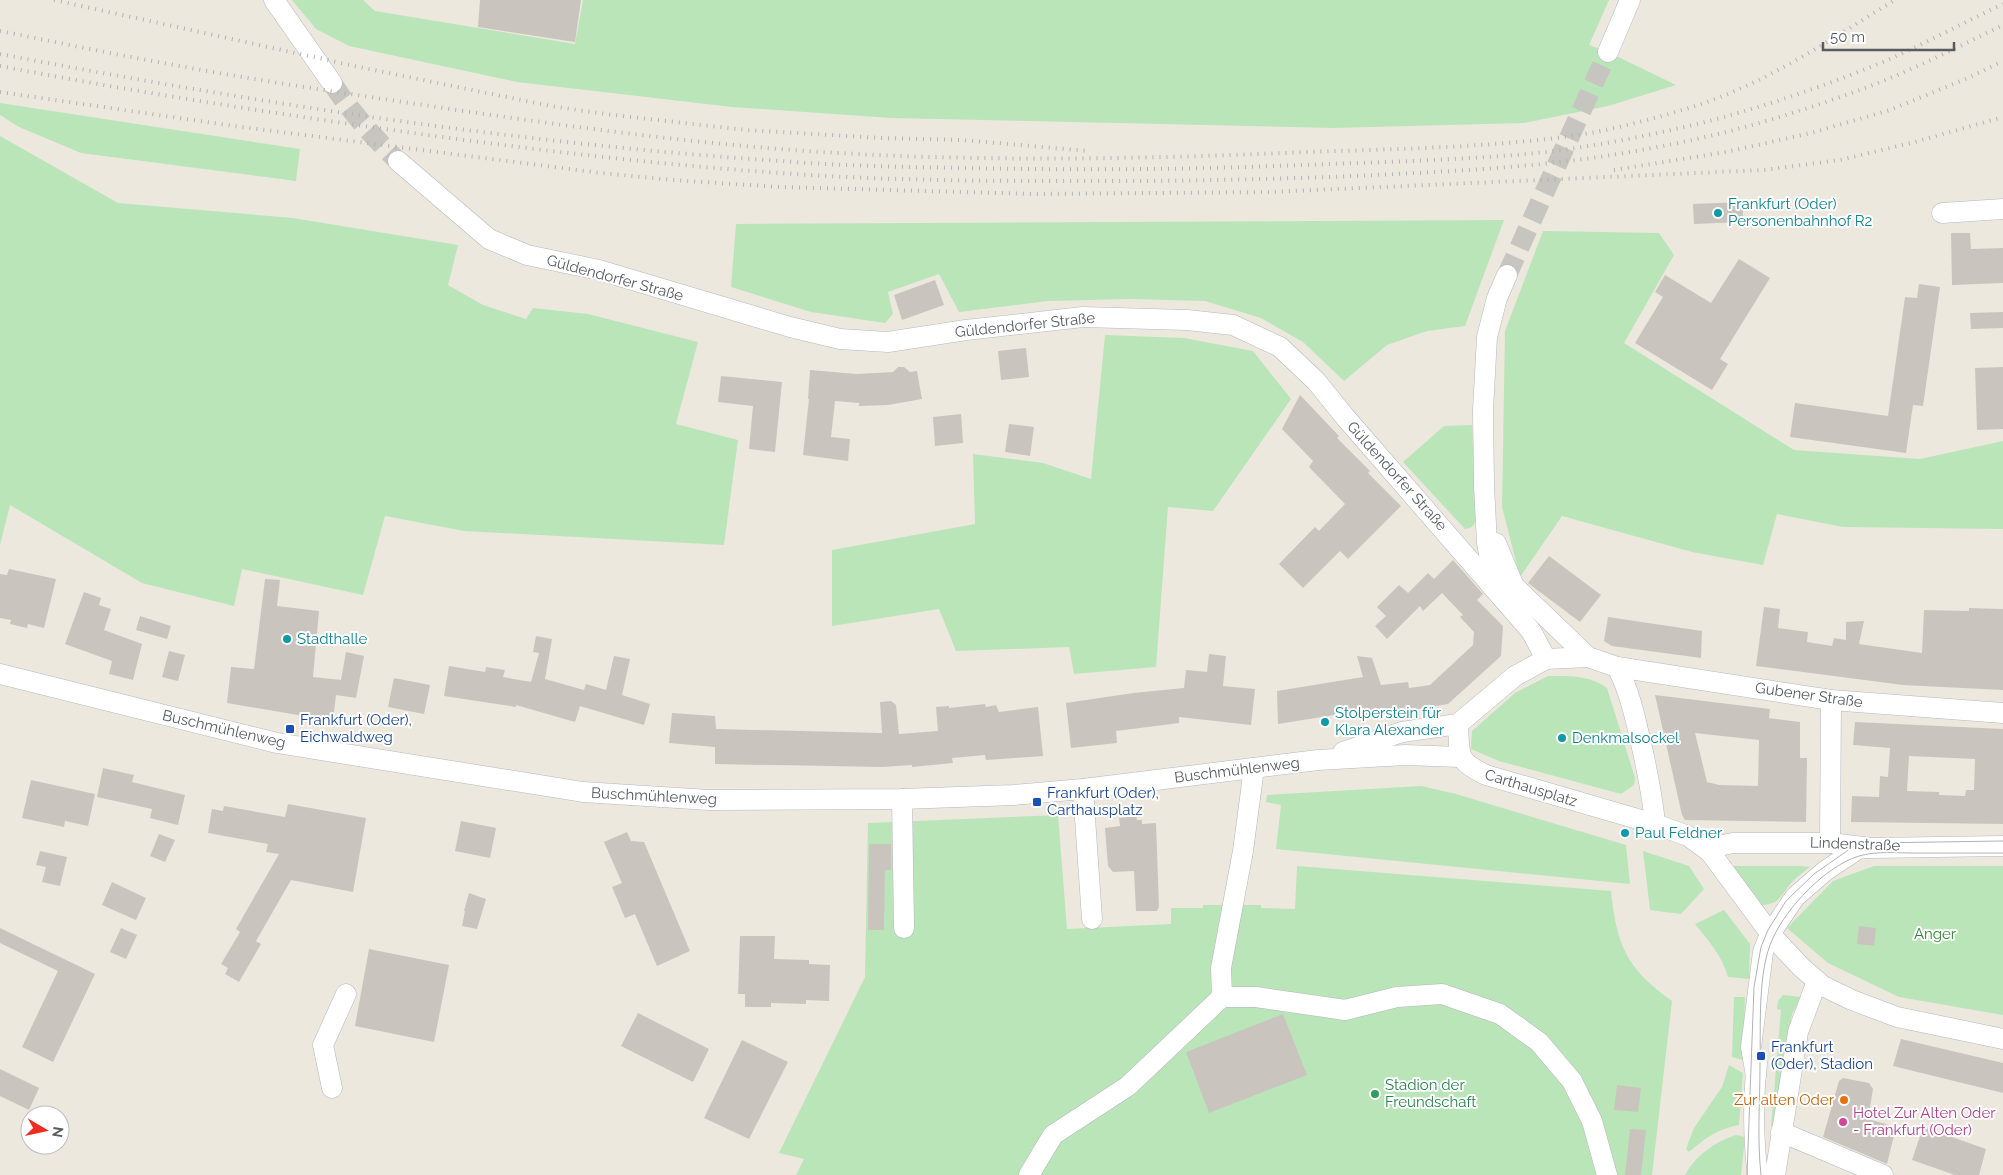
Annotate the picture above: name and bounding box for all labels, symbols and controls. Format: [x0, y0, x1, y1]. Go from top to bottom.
scale bar [1823, 20, 1954, 52]
text: 50 m [1830, 28, 1865, 46]
place label: Frankfurt (Oder) Personenbahnhof R2 [1728, 195, 1872, 230]
marker: Frankfurt (Oder) Personenbahnhof R2 [1712, 207, 1724, 219]
street label: Güldendorfer Straße [545, 251, 686, 305]
street label: Güldendorfer Straße [954, 309, 1096, 341]
street label: Güldendorfer Straße [1343, 418, 1451, 535]
place label: Stadthalle [297, 630, 368, 648]
marker: Stadthalle [281, 633, 293, 645]
street label: Gubener Straße [1754, 679, 1864, 711]
place label: Stolperstein für Klara Alexander [1335, 704, 1445, 739]
street label: Buschmühlenweg [161, 706, 287, 752]
place label: Frankfurt (Oder), Eichwaldweg [300, 711, 412, 746]
marker: Stolperstein für Klara Alexander [1319, 716, 1331, 728]
marker: Frankfurt (Oder), Eichwaldweg [284, 723, 296, 735]
place label: Denkmalsockel [1572, 729, 1680, 747]
marker: Denkmalsockel [1556, 732, 1568, 744]
street label: Buschmühlenweg [1173, 753, 1301, 787]
street label: Carthausplatz [1483, 765, 1579, 811]
street label: Buschmühlenweg [591, 784, 717, 808]
place label: Frankfurt (Oder), Carthausplatz [1047, 784, 1159, 819]
marker: Frankfurt (Oder), Carthausplatz [1031, 796, 1043, 808]
place label: Paul Feldner [1635, 824, 1723, 842]
marker: Paul Feldner [1619, 827, 1631, 839]
street label: Lindenstraße [1810, 833, 1901, 855]
park label: Anger [1914, 925, 1957, 943]
place label: Frankfurt (Oder), Stadion [1771, 1038, 1873, 1073]
marker: Frankfurt (Oder), Stadion [1755, 1050, 1767, 1062]
place label: Stadion der Freundschaft [1385, 1076, 1476, 1111]
marker: Stadion der Freundschaft [1369, 1088, 1381, 1100]
place label: Zur alten Oder [1734, 1091, 1835, 1109]
marker: Zur alten Oder [1838, 1094, 1850, 1106]
place label: Hotel Zur Alten Oder - Frankfurt (Oder) [1853, 1104, 1996, 1139]
north arrow [20, 1105, 70, 1155]
marker: Hotel Zur Alten Oder - Frankfurt (Oder) [1837, 1116, 1849, 1128]
text: N [49, 1126, 67, 1139]

